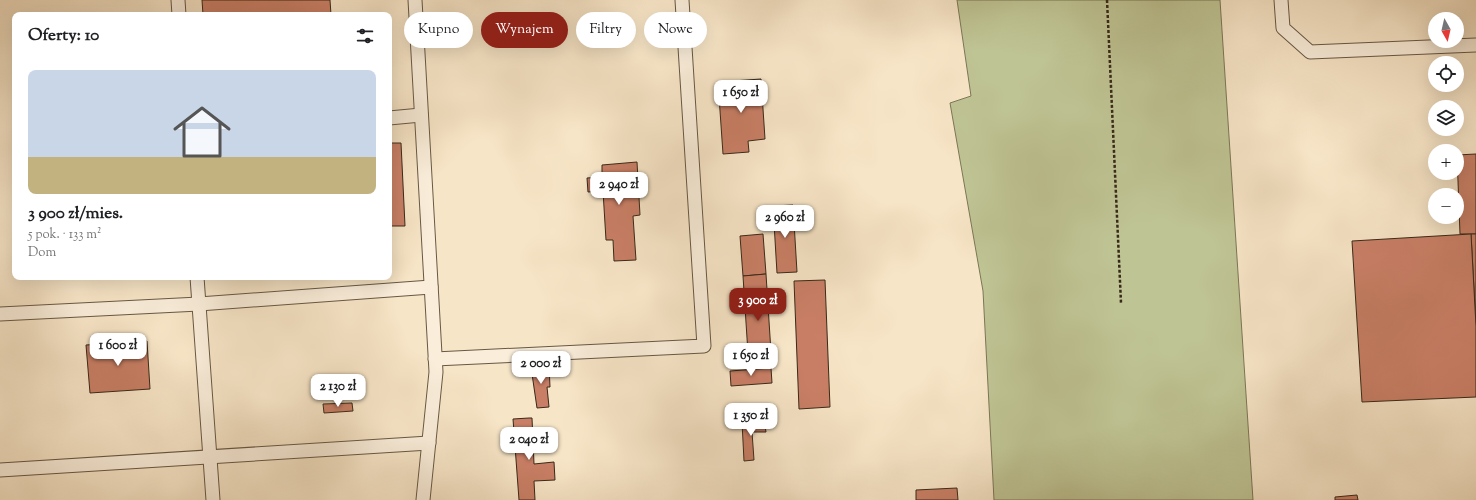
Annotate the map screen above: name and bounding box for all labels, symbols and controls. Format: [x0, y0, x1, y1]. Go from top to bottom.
chip: Kupno [404, 12, 473, 48]
chip: Wynajem [481, 12, 568, 48]
chip: Filtry [576, 12, 636, 48]
chip: Nowe [644, 12, 707, 48]
north arrow [1428, 12, 1464, 48]
map controls [1428, 12, 1464, 224]
text: Oferty: 10 [28, 24, 99, 48]
icon: filters [354, 25, 376, 47]
button: locate [1428, 56, 1464, 92]
pin: 1 650 zł [700, 80, 782, 114]
text: 1 650 zł [723, 84, 759, 102]
icon: home [166, 96, 238, 168]
button: layers [1428, 100, 1464, 136]
button: + [1428, 144, 1464, 180]
pin: 2 940 zł [578, 172, 660, 206]
text: 2 940 zł [599, 176, 639, 194]
button: − [1428, 188, 1464, 224]
text: 3 900 zł/mies. [28, 202, 123, 226]
pin: 2 960 zł [744, 205, 826, 239]
text: 2 960 zł [765, 209, 805, 227]
text: 5 pok. · 133 m² [28, 226, 101, 244]
text: Dom [28, 244, 56, 262]
pin: 3 900 zł [717, 288, 799, 322]
text: 3 900 zł [738, 292, 778, 310]
pin: 1 600 zł [77, 333, 159, 367]
text: 1 600 zł [99, 337, 137, 355]
pin: 1 650 zł [710, 343, 792, 377]
text: 1 650 zł [733, 347, 769, 365]
pin: 2 000 zł [500, 351, 582, 385]
text: 2 000 zł [521, 355, 561, 373]
pin: 2 130 zł [297, 374, 379, 408]
text: 2 130 zł [320, 378, 356, 396]
pin: 1 350 zł [710, 403, 792, 437]
text: 1 350 zł [733, 407, 769, 425]
pin: 2 040 zł [488, 427, 570, 461]
text: 2 040 zł [509, 431, 549, 449]

